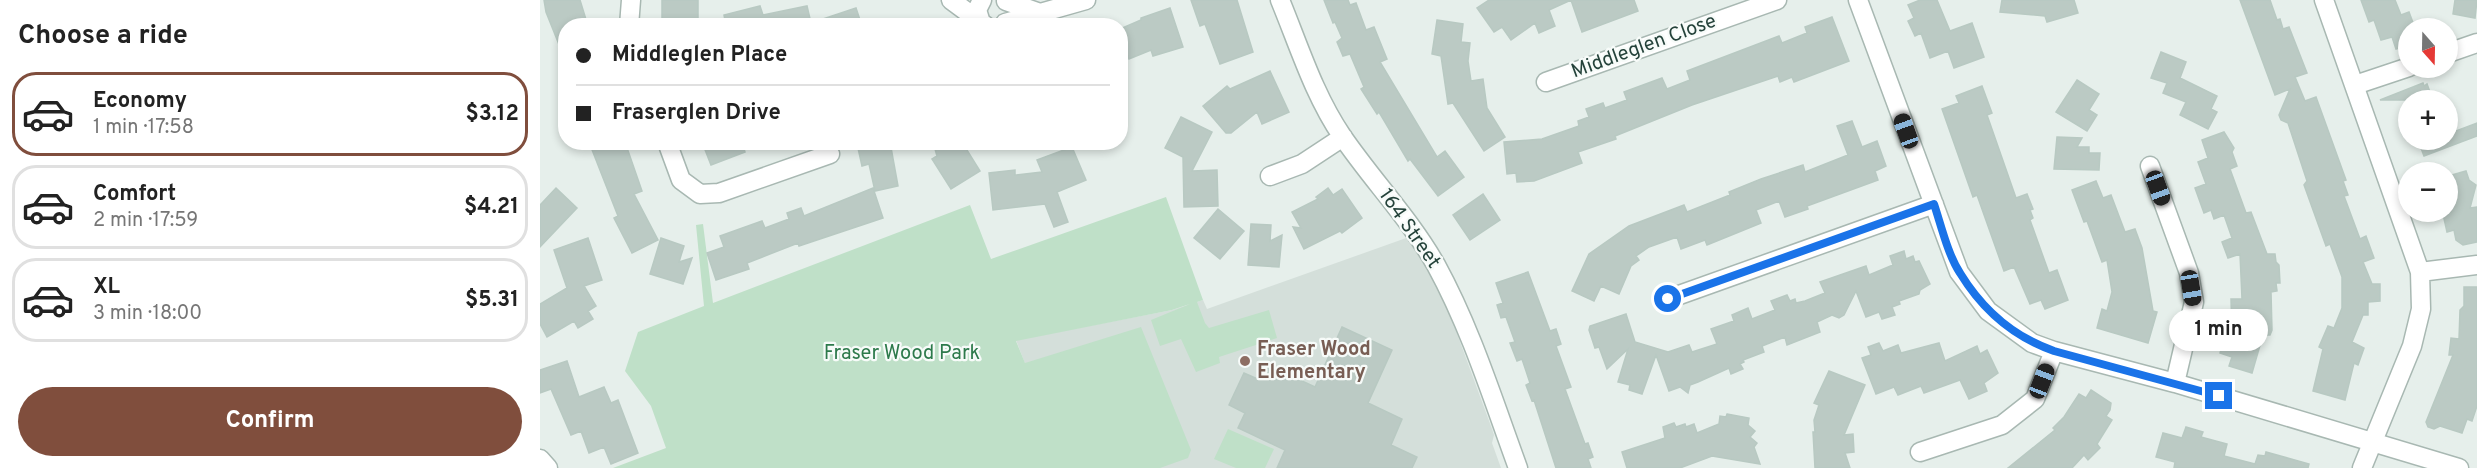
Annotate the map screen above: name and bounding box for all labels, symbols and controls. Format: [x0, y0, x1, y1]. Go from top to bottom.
street label: Middleglen Close [1568, 9, 1720, 85]
north arrow [2398, 18, 2458, 78]
map controls [2398, 18, 2458, 222]
text: Choose a ride [18, 19, 188, 53]
text: Middleglen Place [612, 42, 787, 69]
icon: car [21, 87, 75, 141]
text: Economy [93, 88, 187, 115]
button: + [2398, 90, 2458, 150]
text: Fraserglen Drive [612, 100, 781, 127]
text: $3.12 [465, 101, 519, 128]
car [1891, 111, 1921, 151]
text: 1 min · 17:58 [93, 115, 194, 141]
button: − [2398, 162, 2458, 222]
car [2143, 168, 2173, 208]
icon: car [21, 180, 75, 234]
text: Comfort [93, 181, 176, 208]
street label: 164 Street [1372, 184, 1446, 274]
text: $4.21 [464, 194, 519, 221]
text: 2 min · 17:59 [93, 208, 198, 234]
car [2179, 269, 2203, 307]
icon: car [21, 273, 75, 327]
text: XL [93, 274, 120, 301]
route start [1654, 285, 1681, 312]
text: $5.31 [465, 287, 519, 314]
text: 3 min · 18:00 [93, 301, 202, 327]
callout: 1 min [2170, 309, 2268, 351]
text: 1 min [2194, 317, 2243, 343]
place label: Fraser Wood Elementary [1257, 337, 1371, 386]
park label: Fraser Wood Park [824, 341, 980, 367]
marker: Fraser Wood Elementary [1238, 354, 1252, 368]
car [2027, 361, 2057, 401]
route end [2205, 382, 2232, 409]
button: Confirm [18, 387, 522, 456]

